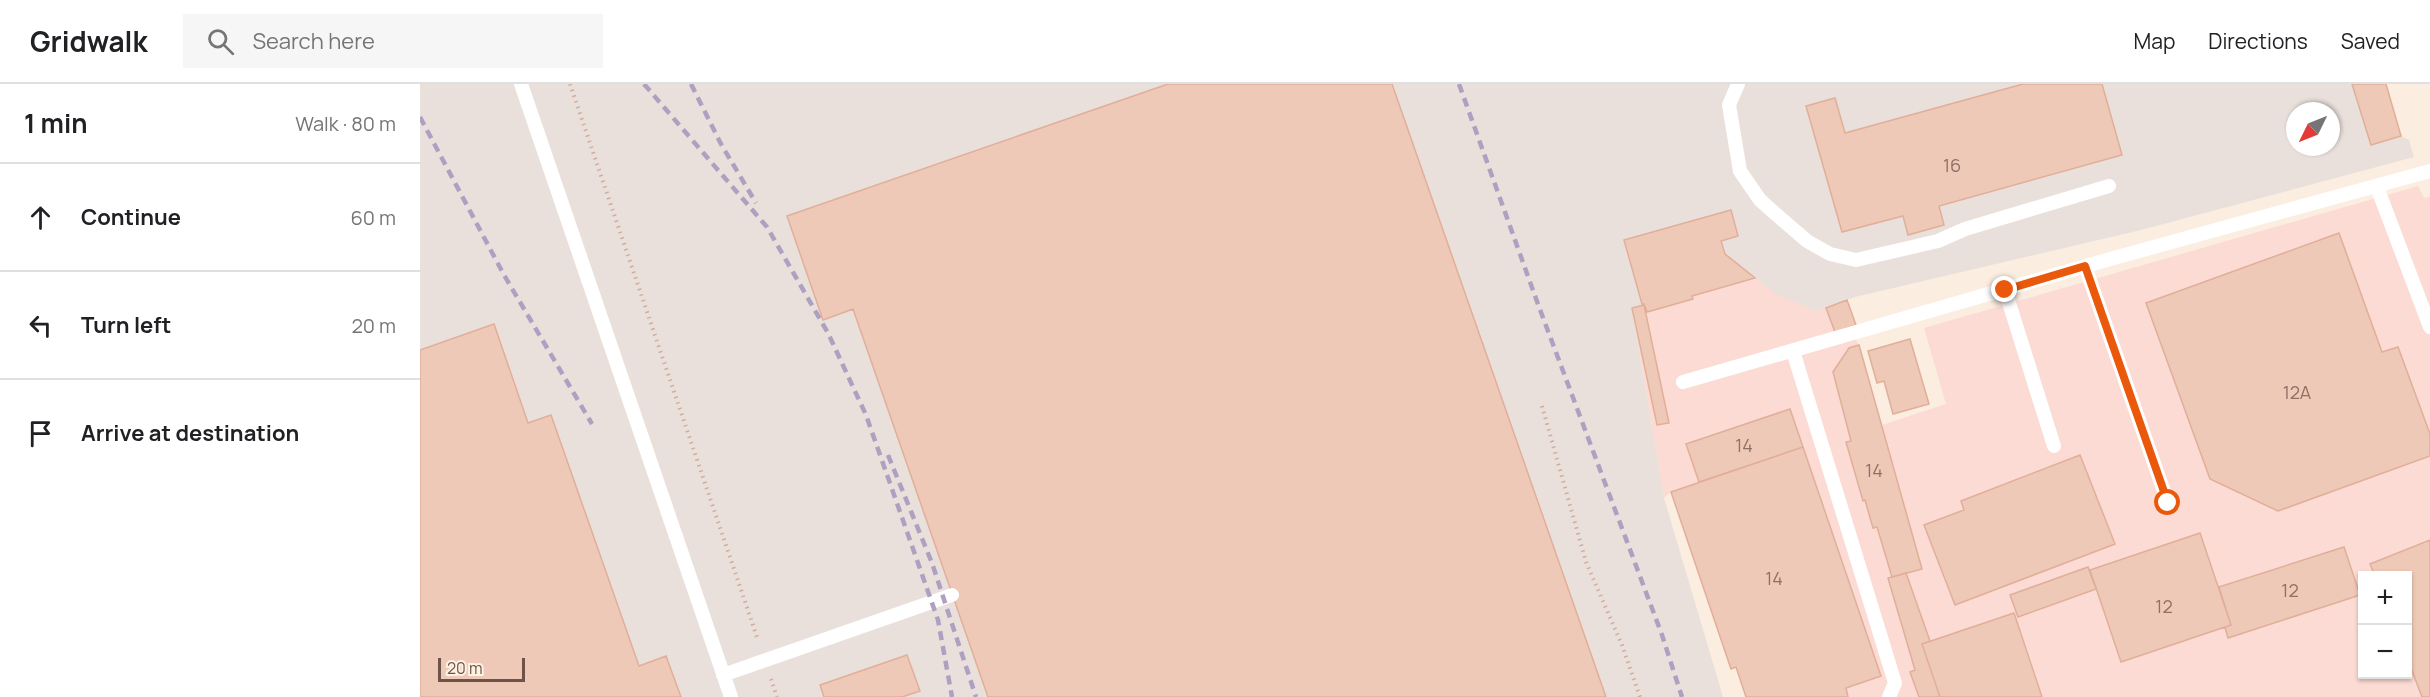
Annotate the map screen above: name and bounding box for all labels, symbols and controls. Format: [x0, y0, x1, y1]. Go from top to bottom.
search box [183, 14, 603, 68]
text: Gridwalk [30, 22, 147, 60]
icon: search [204, 25, 237, 58]
text: Search here [252, 26, 375, 56]
text: Map [2134, 27, 2175, 55]
text: Directions [2208, 27, 2308, 55]
text: Saved [2341, 27, 2400, 55]
north arrow [2286, 102, 2340, 156]
text: 1 min [24, 105, 88, 141]
text: Walk · 80 m [295, 110, 396, 137]
house number: 16 [1943, 153, 1961, 177]
icon: ahead [24, 201, 57, 234]
text: Continue [81, 202, 181, 232]
text: 60 m [350, 204, 396, 231]
route end [1991, 276, 2017, 302]
icon: left [24, 309, 57, 342]
text: Turn left [81, 310, 171, 340]
text: 20 m [351, 312, 396, 339]
house number: 12А [2283, 380, 2312, 404]
icon: arrive [24, 417, 57, 450]
text: Arrive at destination [81, 418, 299, 448]
house number: 14 [1735, 433, 1753, 457]
house number: 14 [1865, 458, 1883, 482]
route start [2154, 489, 2180, 515]
house number: 14 [1765, 566, 1783, 590]
map controls [2358, 571, 2412, 679]
button: + [2358, 571, 2412, 625]
house number: 12 [2281, 578, 2299, 602]
house number: 12 [2155, 594, 2173, 618]
button: − [2358, 625, 2412, 679]
scale bar [438, 655, 525, 682]
text: 20 m [447, 657, 483, 679]

